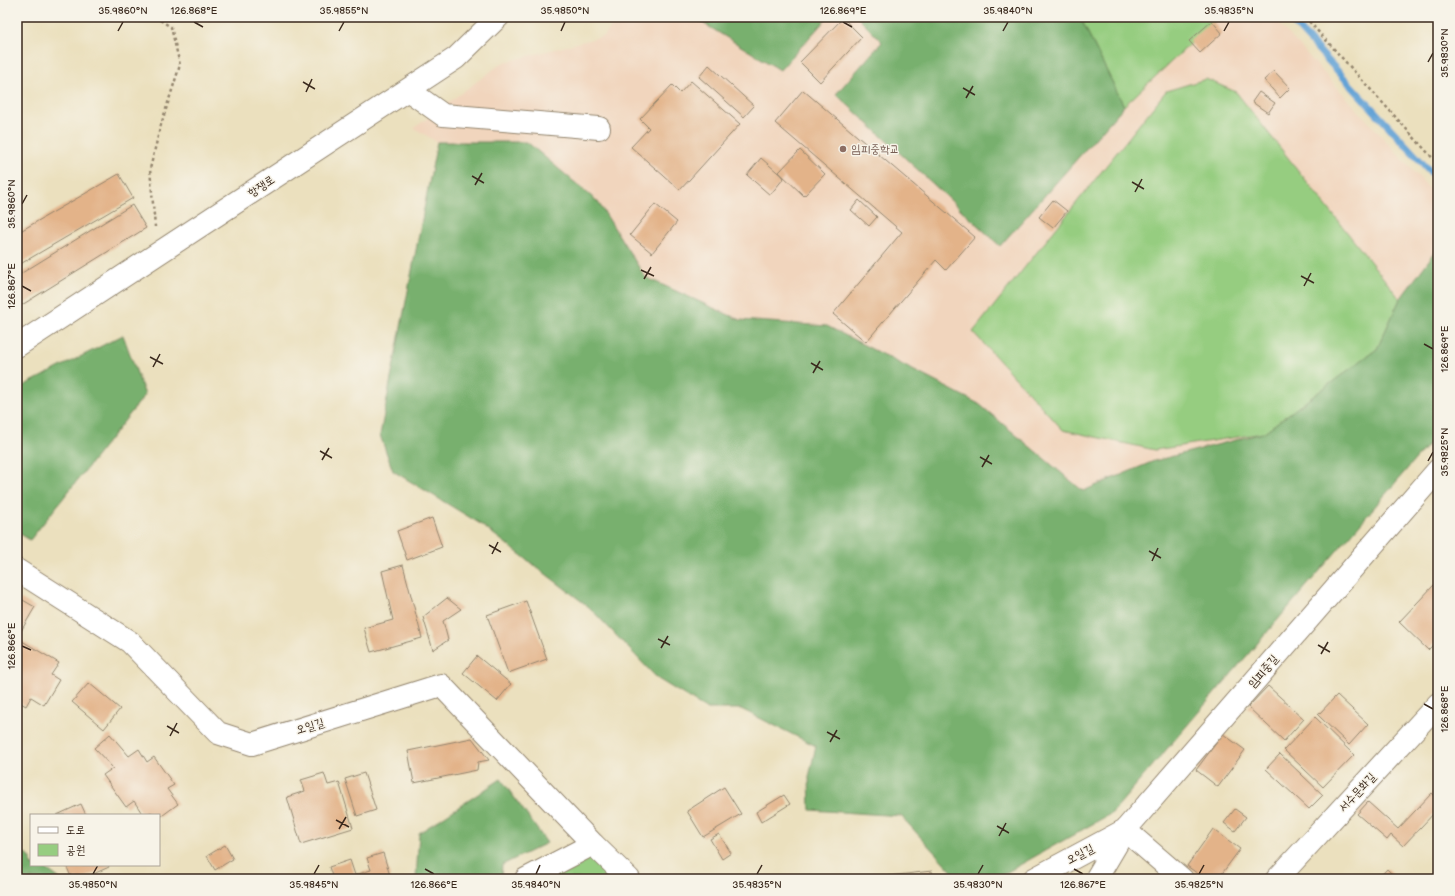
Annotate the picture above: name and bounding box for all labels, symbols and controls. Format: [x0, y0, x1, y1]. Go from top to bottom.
text: 35.9860°N [98, 5, 148, 17]
text: 126.868°E [171, 5, 218, 17]
text: 35.9855°N [320, 5, 368, 17]
text: 35.9850°N [540, 5, 590, 17]
text: 126.869°E [820, 5, 867, 17]
text: 35.9840°N [983, 5, 1033, 17]
text: 35.9835°N [1204, 5, 1254, 17]
text: 35.9830°N [1439, 28, 1451, 78]
place label: 임피중학교 [851, 142, 899, 157]
marker: 임피중학교 [838, 144, 848, 154]
street label: 항쟁로 [245, 172, 278, 201]
text: 35.9860°N [6, 179, 18, 229]
text: 126.867°E [6, 263, 18, 309]
text: 126.869°E [1439, 325, 1451, 372]
text: 35.9825°N [1439, 427, 1451, 477]
text: 126.866°E [6, 622, 18, 669]
street label: 임피중길 [1245, 652, 1282, 691]
text: 126.868°E [1439, 685, 1451, 732]
street label: 오일길 [294, 715, 327, 738]
street label: 서수문화길 [1335, 769, 1380, 815]
legend [30, 814, 160, 866]
text: 도로 [66, 823, 85, 838]
street label: 오일길 [1064, 841, 1097, 868]
text: 공원 [66, 843, 85, 858]
text: 35.9850°N [68, 879, 118, 891]
text: 35.9845°N [289, 879, 339, 891]
text: 126.866°E [411, 879, 458, 891]
text: 35.9840°N [511, 879, 561, 891]
text: 35.9835°N [732, 879, 782, 891]
text: 35.9830°N [953, 879, 1003, 891]
text: 126.867°E [1060, 879, 1106, 891]
text: 35.9825°N [1174, 879, 1224, 891]

